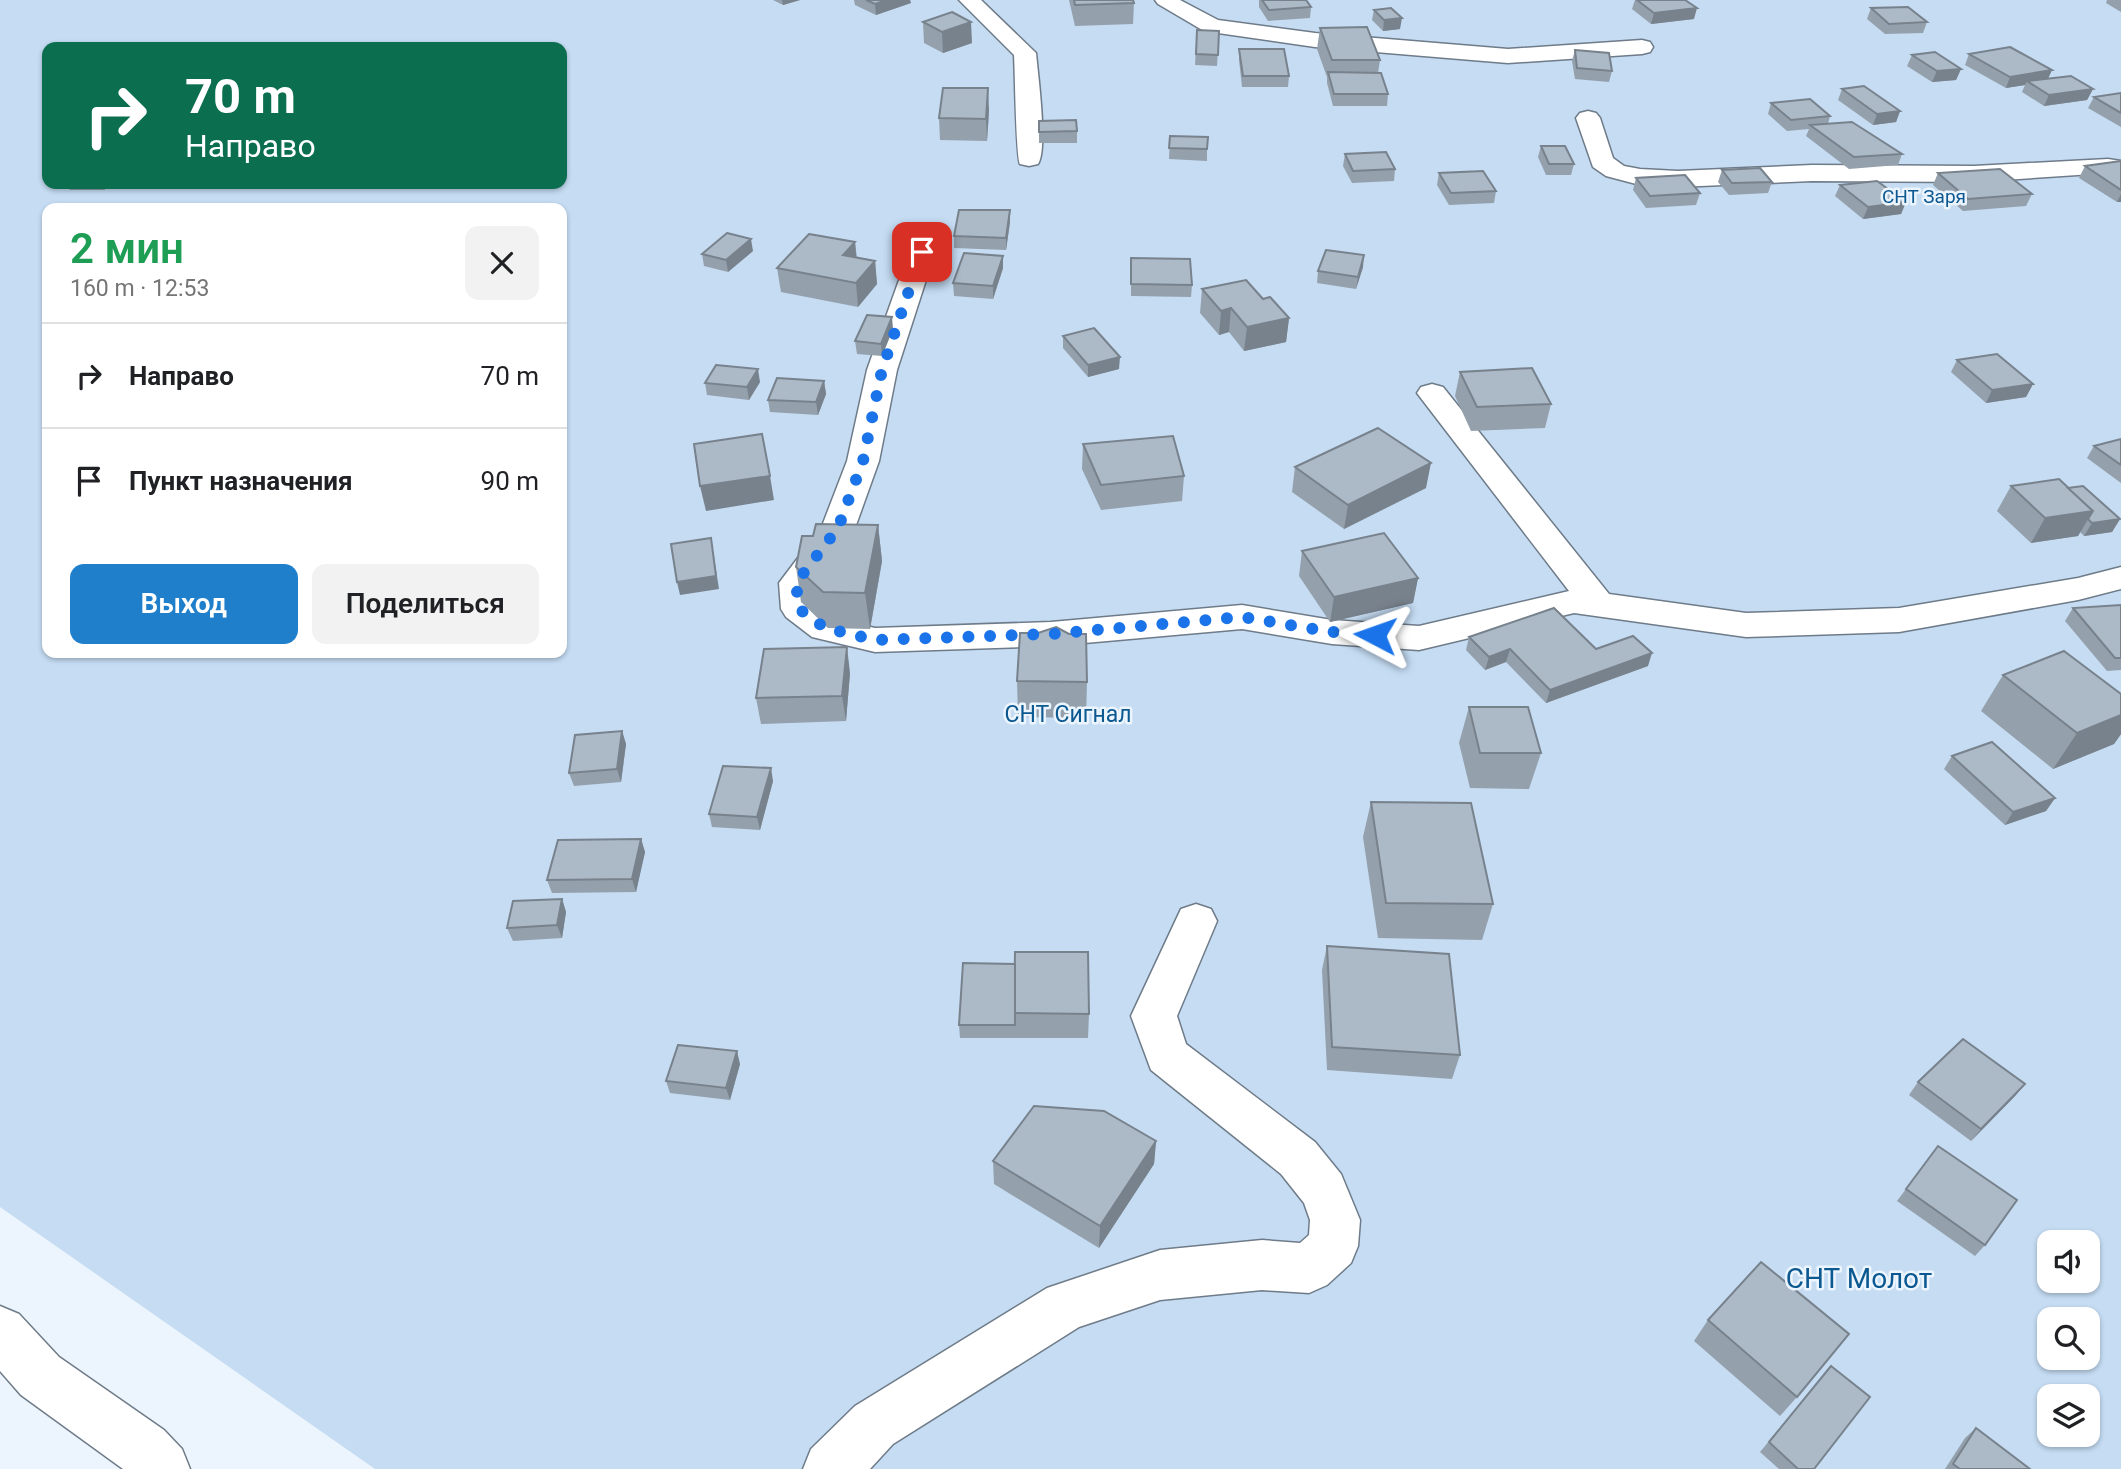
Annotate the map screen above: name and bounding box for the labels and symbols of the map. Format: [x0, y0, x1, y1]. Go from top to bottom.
park label: СНТ Заря [1882, 185, 1966, 208]
pin [892, 222, 952, 282]
position arrow [1338, 598, 1412, 672]
park label: СНТ Сигнал [1004, 701, 1132, 728]
park label: СНТ Молот [1786, 1262, 1932, 1295]

